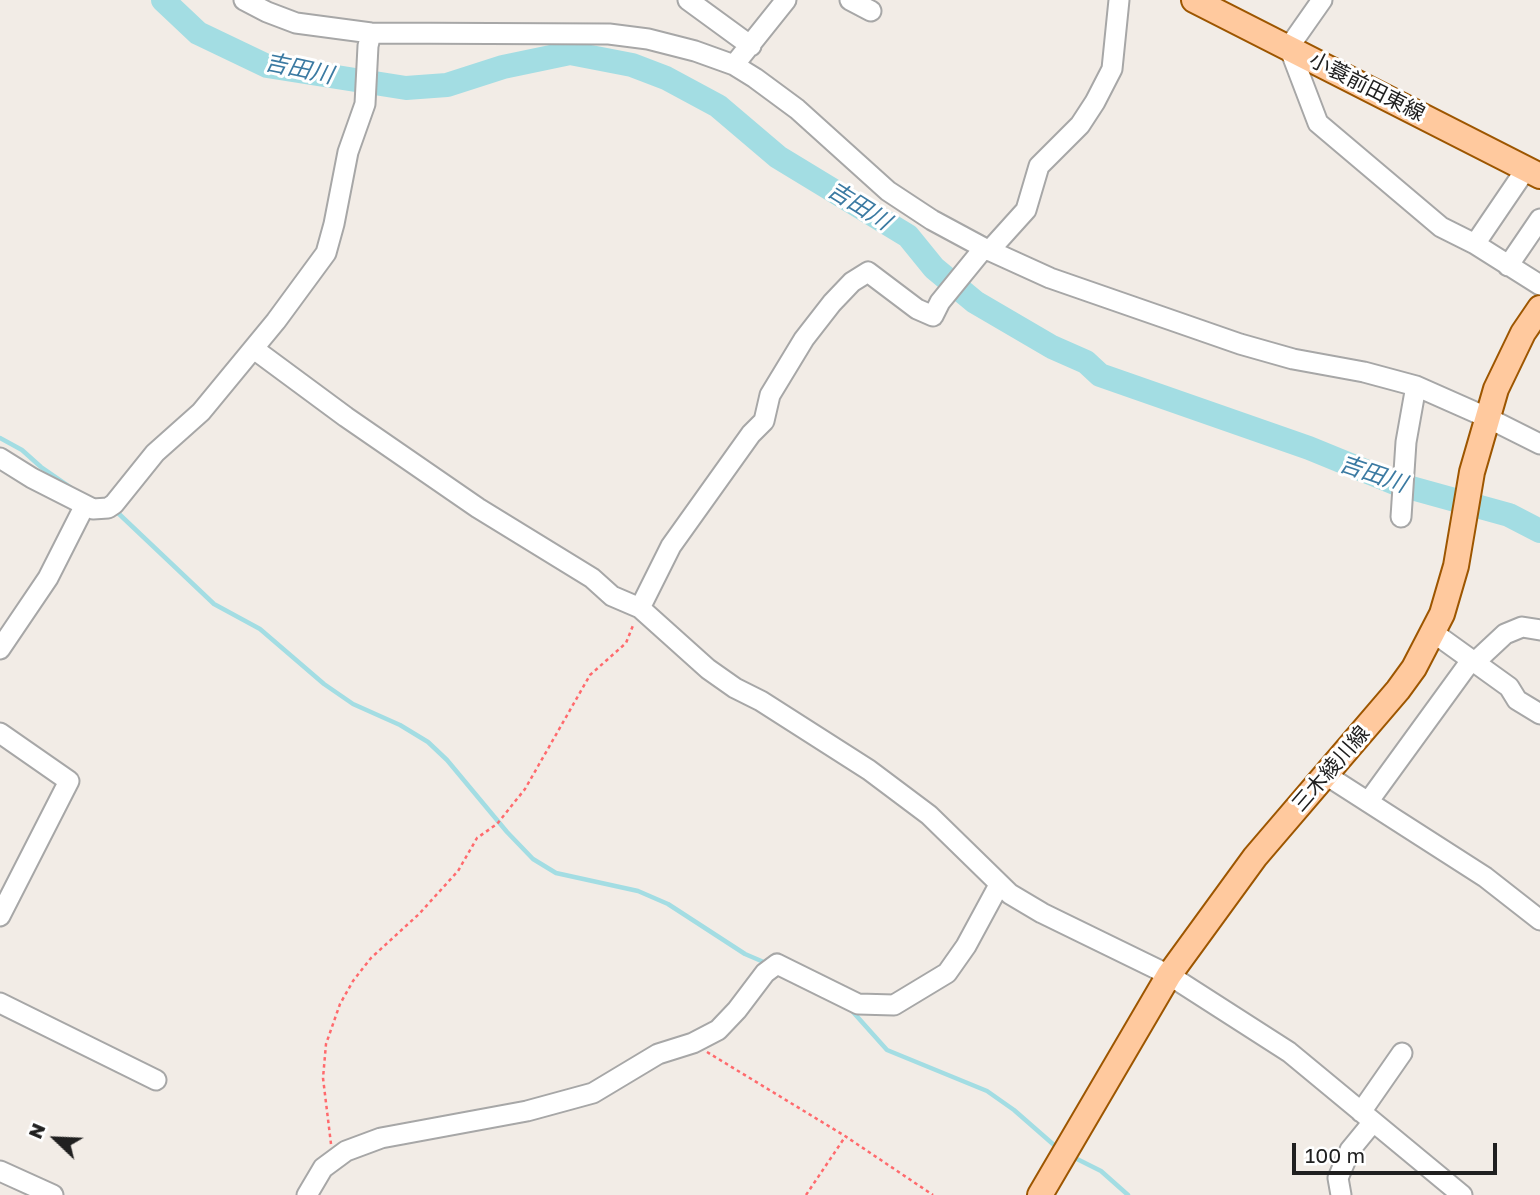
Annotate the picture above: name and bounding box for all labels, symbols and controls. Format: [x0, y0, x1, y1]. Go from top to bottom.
street label: 小蓑前田東線 [1305, 47, 1429, 127]
water label: 吉田川 [262, 48, 336, 90]
water label: 吉田川 [822, 176, 896, 236]
water label: 吉田川 [1336, 450, 1410, 498]
street label: 三木綾川線 [1287, 721, 1375, 817]
north arrow [21, 1104, 91, 1174]
text: N [23, 1119, 50, 1142]
scale bar [1295, 1128, 1500, 1172]
text: 100 m [1305, 1142, 1365, 1168]

